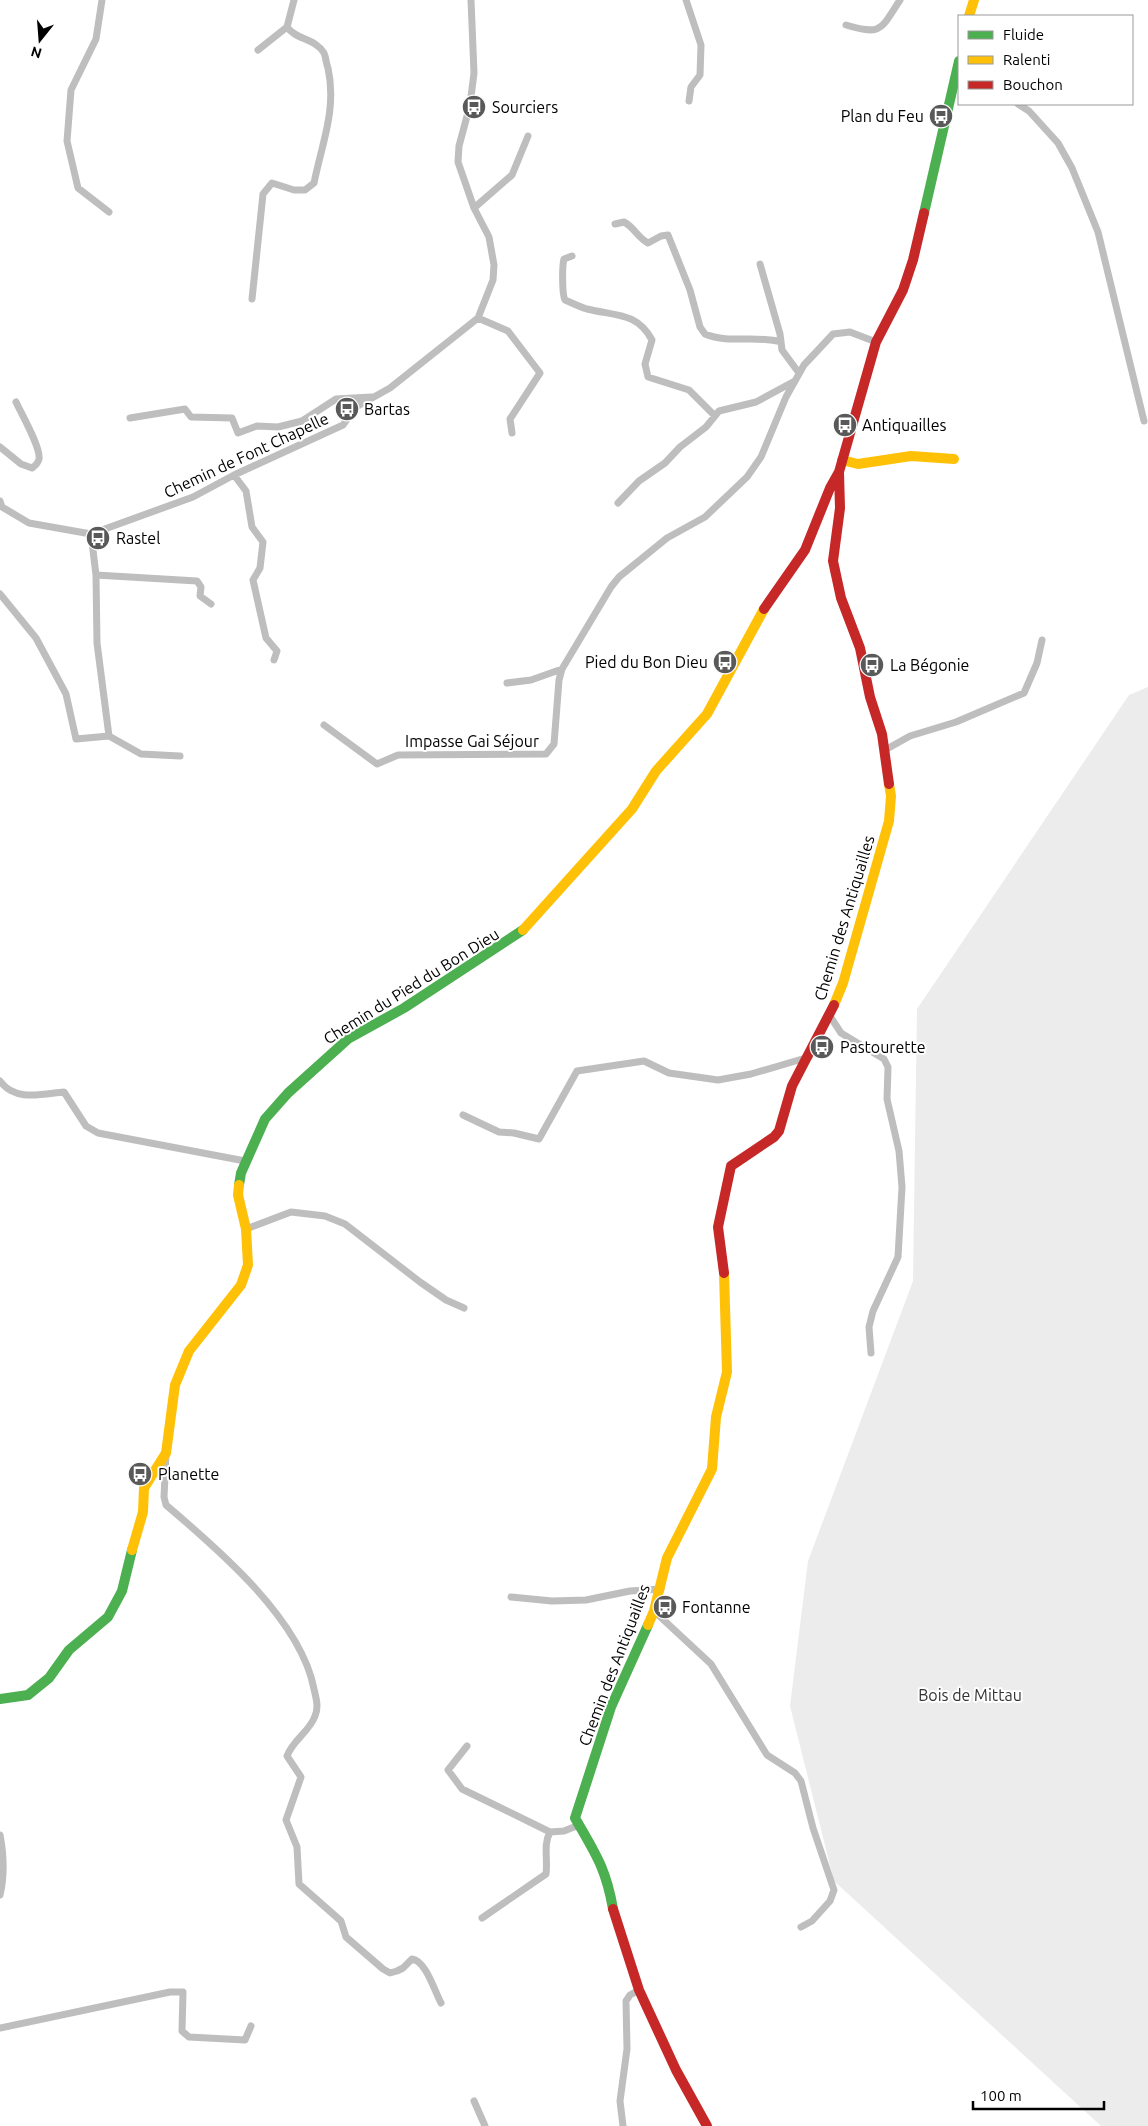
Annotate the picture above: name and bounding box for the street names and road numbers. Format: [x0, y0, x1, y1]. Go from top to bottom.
street label: Chemin de Font Chapelle [161, 409, 331, 501]
street label: Impasse Gai Séjour [405, 732, 539, 750]
street label: Chemin des Antiquailles [810, 833, 878, 1003]
street label: Chemin du Pied du Bon Dieu [320, 924, 502, 1048]
street label: Chemin des Antiquailles [575, 1582, 653, 1748]

